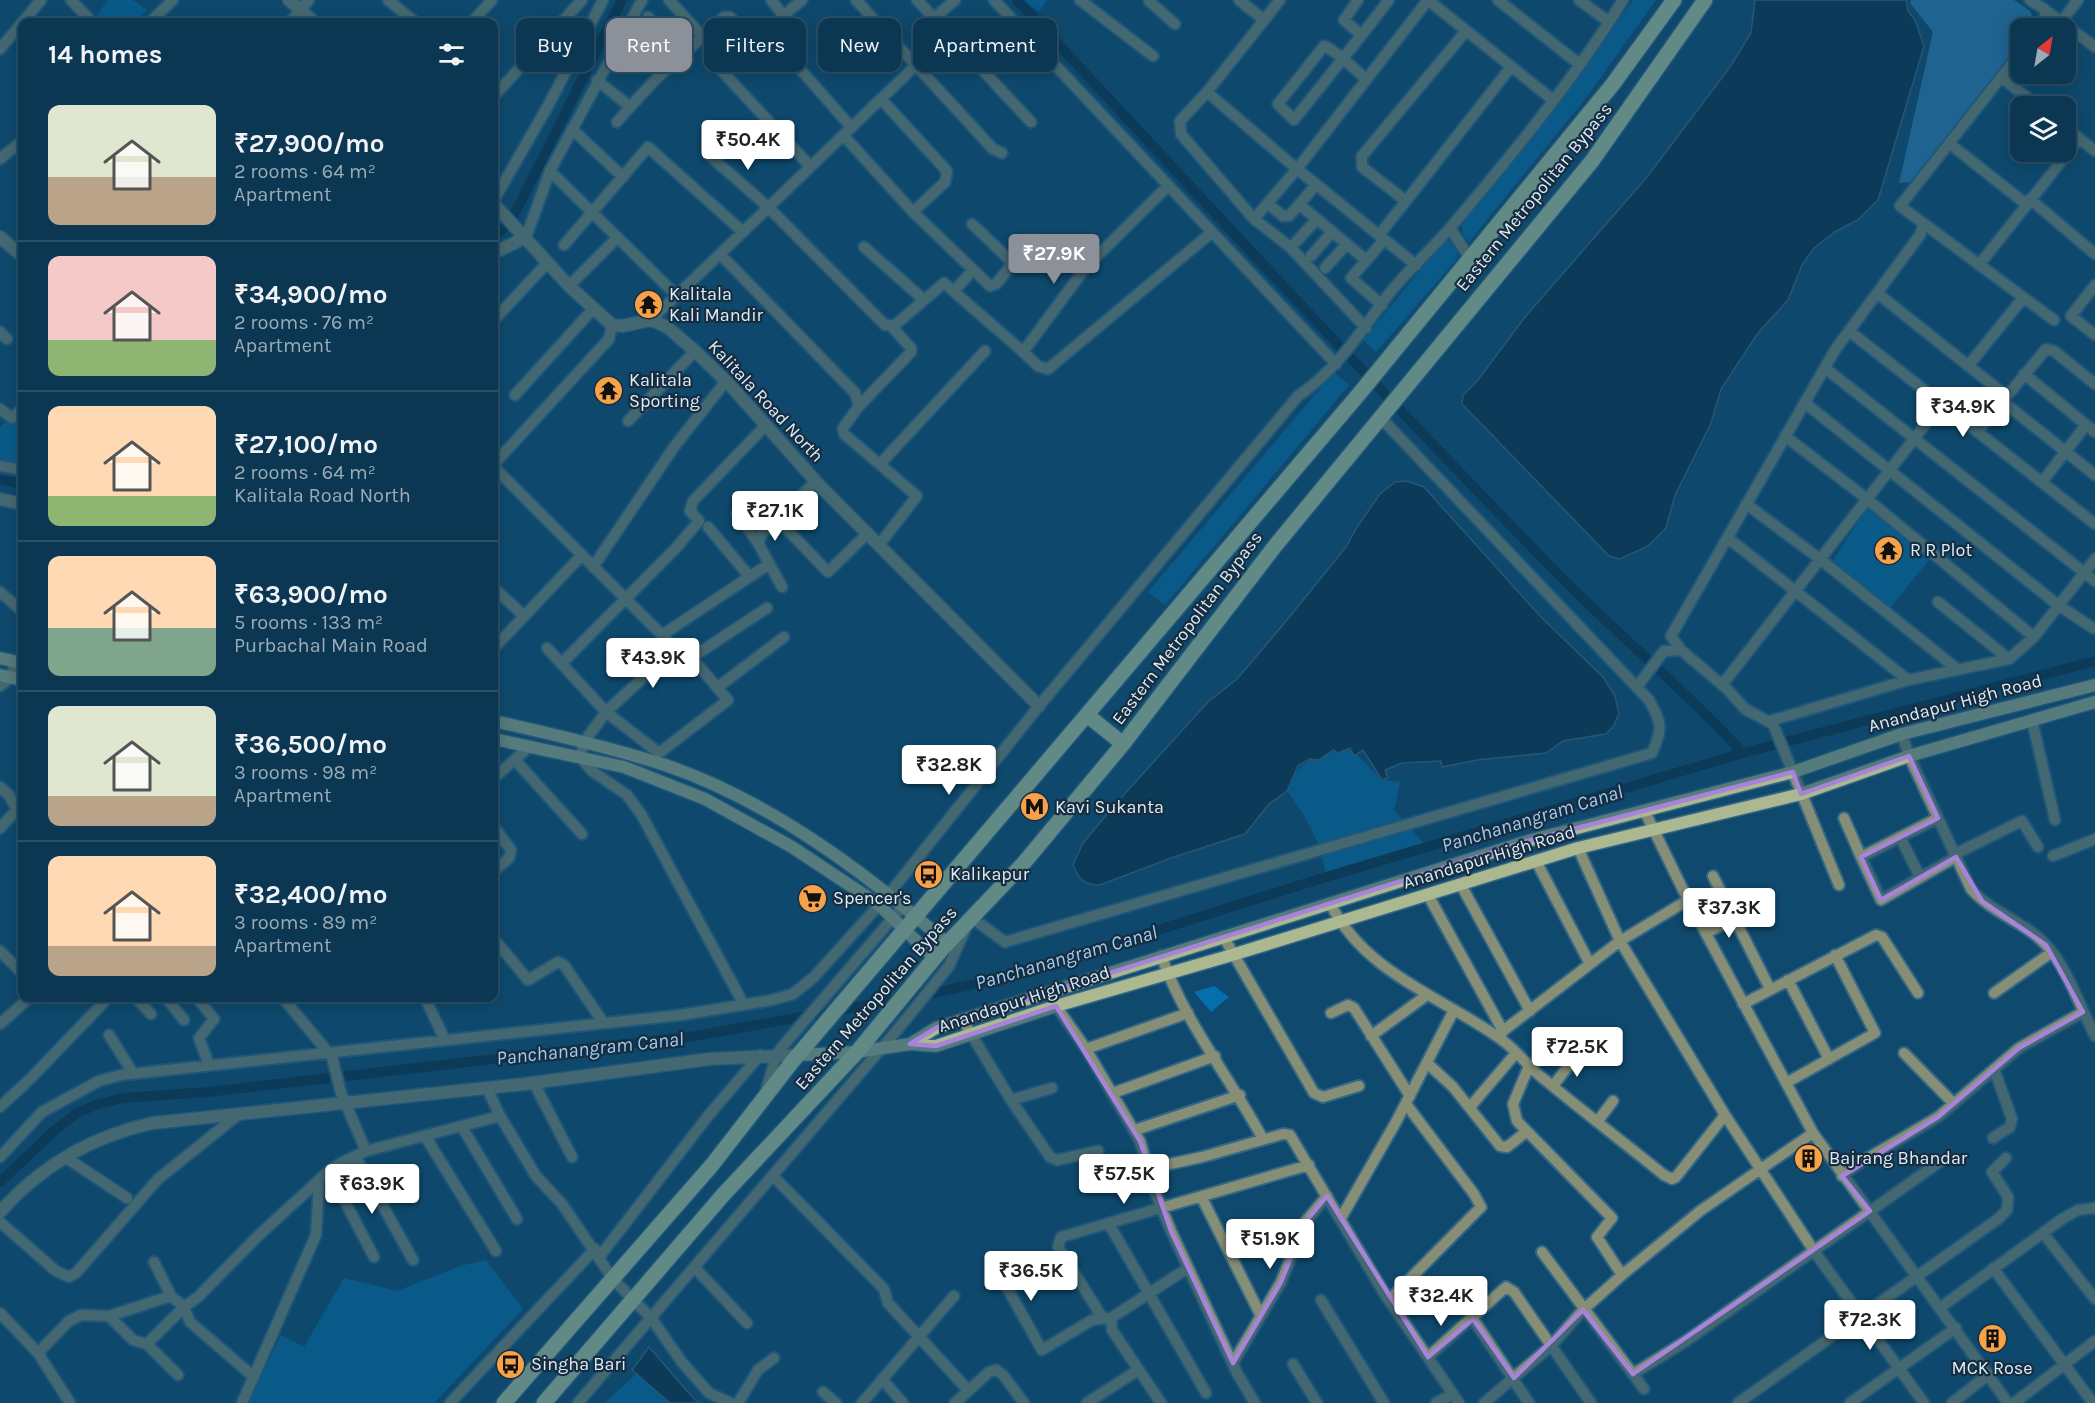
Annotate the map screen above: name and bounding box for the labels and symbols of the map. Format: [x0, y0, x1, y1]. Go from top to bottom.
north arrow [2010, 18, 2076, 84]
street label: Eastern Metropolitan Bypass [1451, 98, 1617, 296]
pin: ₹50.4K [699, 120, 797, 171]
pin: ₹27.9K [1005, 234, 1103, 285]
place label: Kalitala Kali Mandir [669, 283, 764, 326]
temple icon: Kalitala Kali Mandir [632, 288, 664, 320]
street label: Kalitala Road North [704, 335, 828, 467]
place label: Kalitala Sporting [629, 369, 700, 412]
temple icon: Kalitala Sporting [592, 374, 624, 406]
pin: ₹34.9K [1914, 387, 2012, 438]
pin: ₹27.1K [726, 491, 824, 542]
street label: Eastern Metropolitan Bypass [1107, 527, 1267, 729]
temple icon: R R Plot [1873, 534, 1905, 566]
place label: R R Plot [1910, 539, 1972, 561]
pin: ₹43.9K [604, 638, 702, 689]
street label: Anandapur High Road [1866, 669, 2044, 737]
pin: ₹32.8K [900, 745, 998, 796]
water label: Panchanangram Canal [1439, 780, 1626, 857]
metro station icon: Kavi Sukanta [1018, 791, 1050, 823]
place label: Kavi Sukanta [1055, 796, 1164, 818]
street label: Anandapur High Road [1400, 820, 1578, 894]
bus stop icon: Kalikapur [913, 858, 945, 890]
place label: Kalikapur [950, 863, 1030, 885]
supermarket icon: Spencer's [796, 882, 828, 914]
place label: Spencer's [833, 887, 911, 909]
pin: ₹37.3K [1680, 888, 1778, 939]
street label: Eastern Metropolitan Bypass [790, 902, 962, 1094]
water label: Panchanangram Canal [972, 920, 1160, 994]
street label: Anandapur High Road [936, 961, 1112, 1037]
water label: Panchanangram Canal [495, 1027, 685, 1070]
pin: ₹72.5K [1528, 1027, 1626, 1078]
building icon: Bajrang Bhandar [1792, 1142, 1824, 1174]
place label: Bajrang Bhandar [1829, 1147, 1968, 1169]
pin: ₹57.5K [1075, 1154, 1173, 1205]
pin: ₹63.9K [323, 1164, 421, 1215]
pin: ₹51.9K [1221, 1219, 1319, 1270]
pin: ₹36.5K [982, 1251, 1080, 1302]
pin: ₹32.4K [1392, 1276, 1490, 1327]
pin: ₹72.3K [1821, 1300, 1919, 1351]
building icon: MCK Rose [1976, 1323, 2008, 1355]
bus stop icon: Singha Bari [494, 1348, 526, 1380]
place label: Singha Bari [531, 1353, 626, 1375]
place label: MCK Rose [1951, 1357, 2033, 1379]

